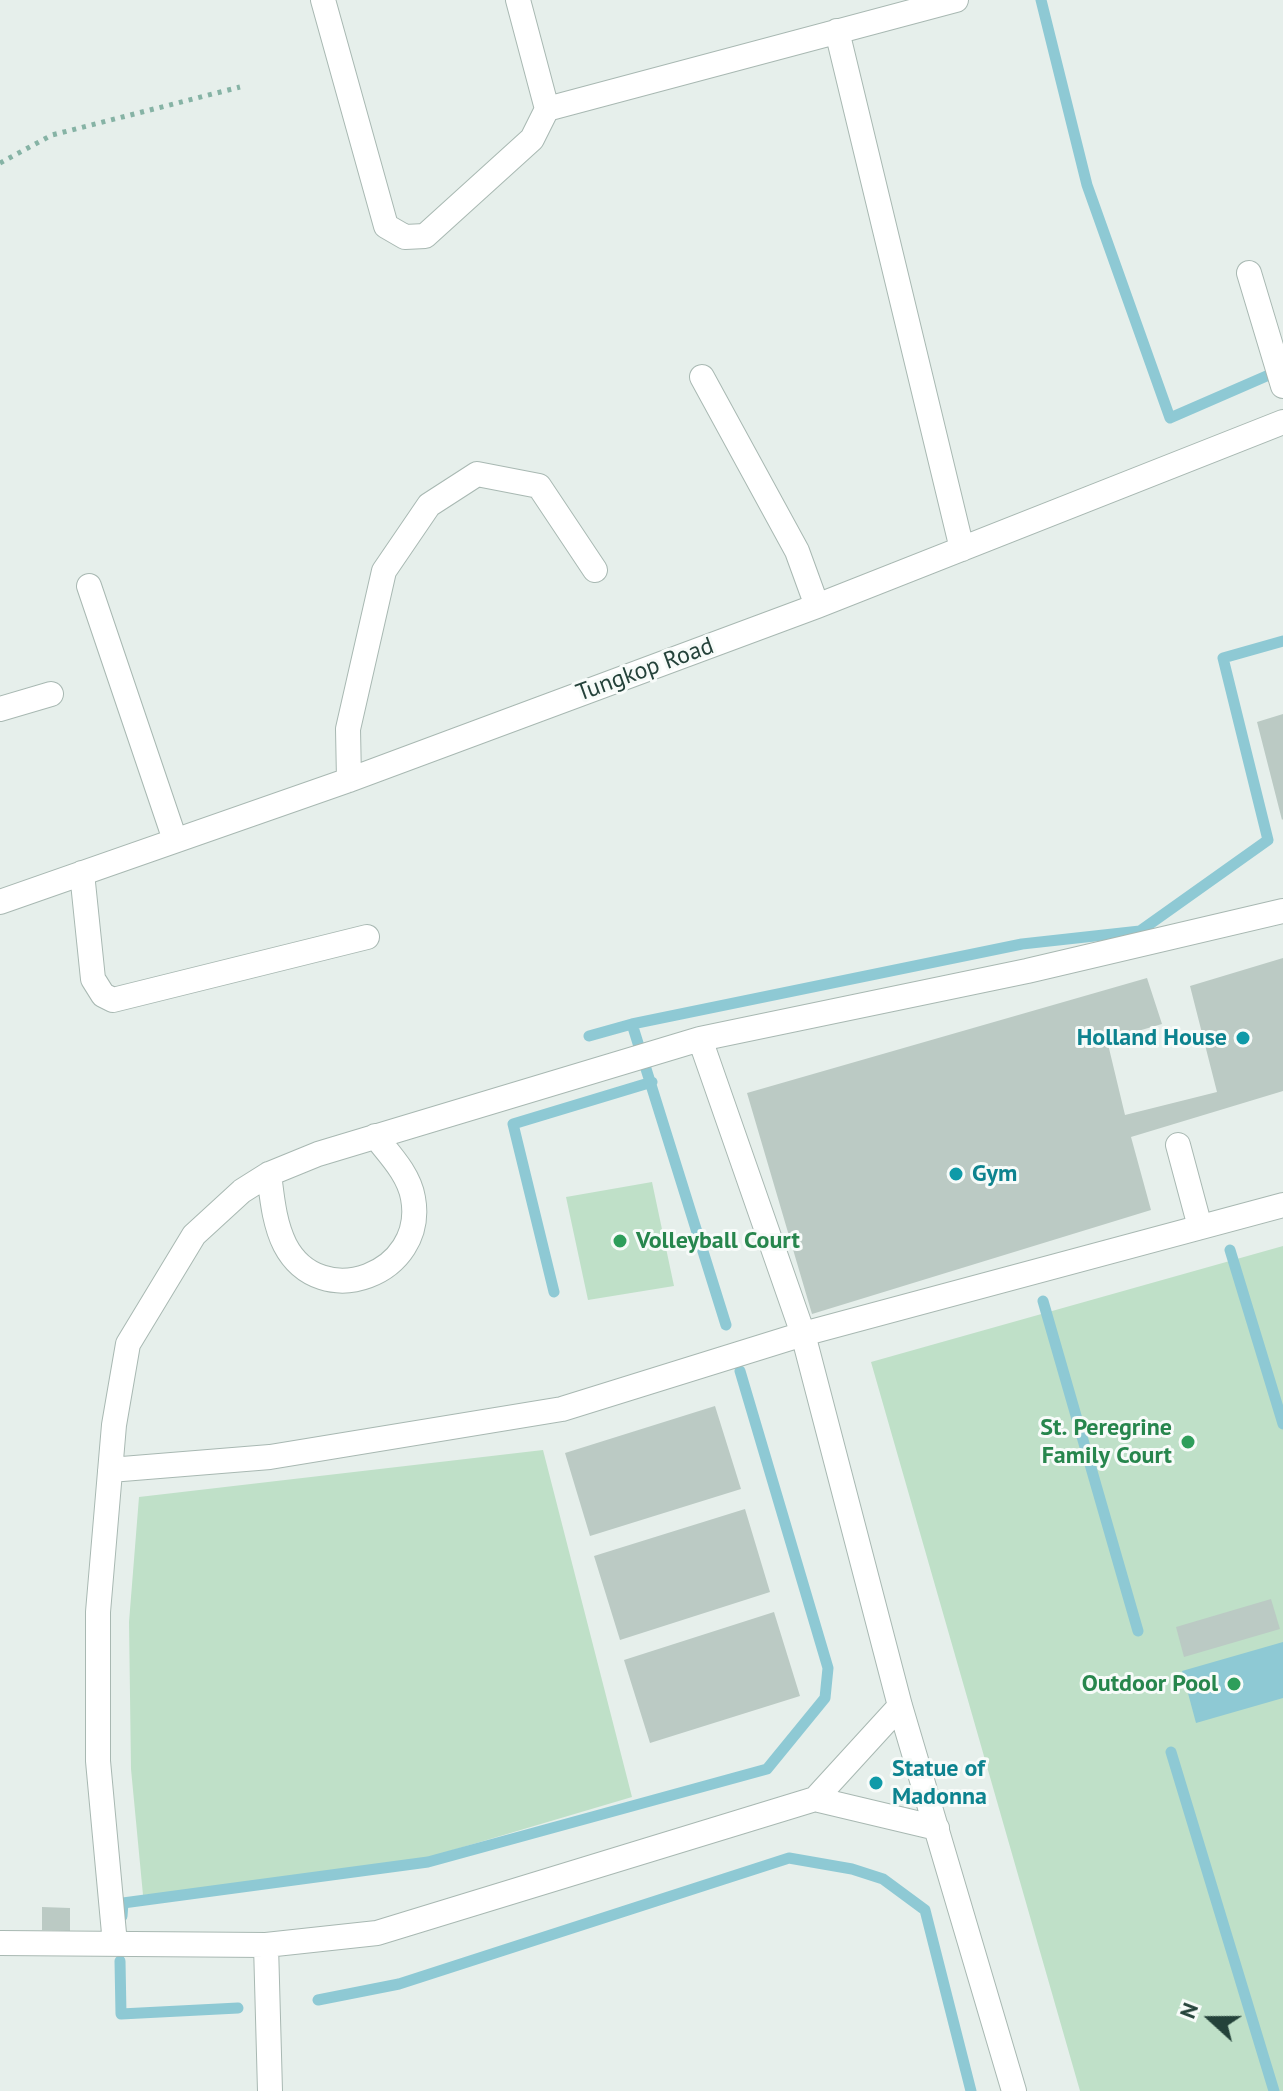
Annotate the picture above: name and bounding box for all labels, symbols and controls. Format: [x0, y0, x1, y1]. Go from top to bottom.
street label: Tungkop Road [572, 632, 718, 708]
place label: Holland House [1077, 1024, 1227, 1052]
marker: Holland House [1234, 1029, 1252, 1047]
place label: Gym [972, 1160, 1017, 1188]
marker: Gym [947, 1165, 965, 1183]
place label: Volleyball Court [636, 1227, 800, 1255]
marker: Volleyball Court [611, 1232, 629, 1250]
place label: St. Peregrine Family Court [1040, 1414, 1172, 1470]
marker: St. Peregrine Family Court [1179, 1433, 1197, 1451]
place label: Outdoor Pool [1082, 1670, 1218, 1698]
marker: Outdoor Pool [1225, 1675, 1243, 1693]
place label: Statue of Madonna [892, 1755, 987, 1811]
marker: Statue of Madonna [867, 1774, 885, 1792]
north arrow [1171, 1979, 1251, 2059]
text: N [1173, 1999, 1204, 2022]

